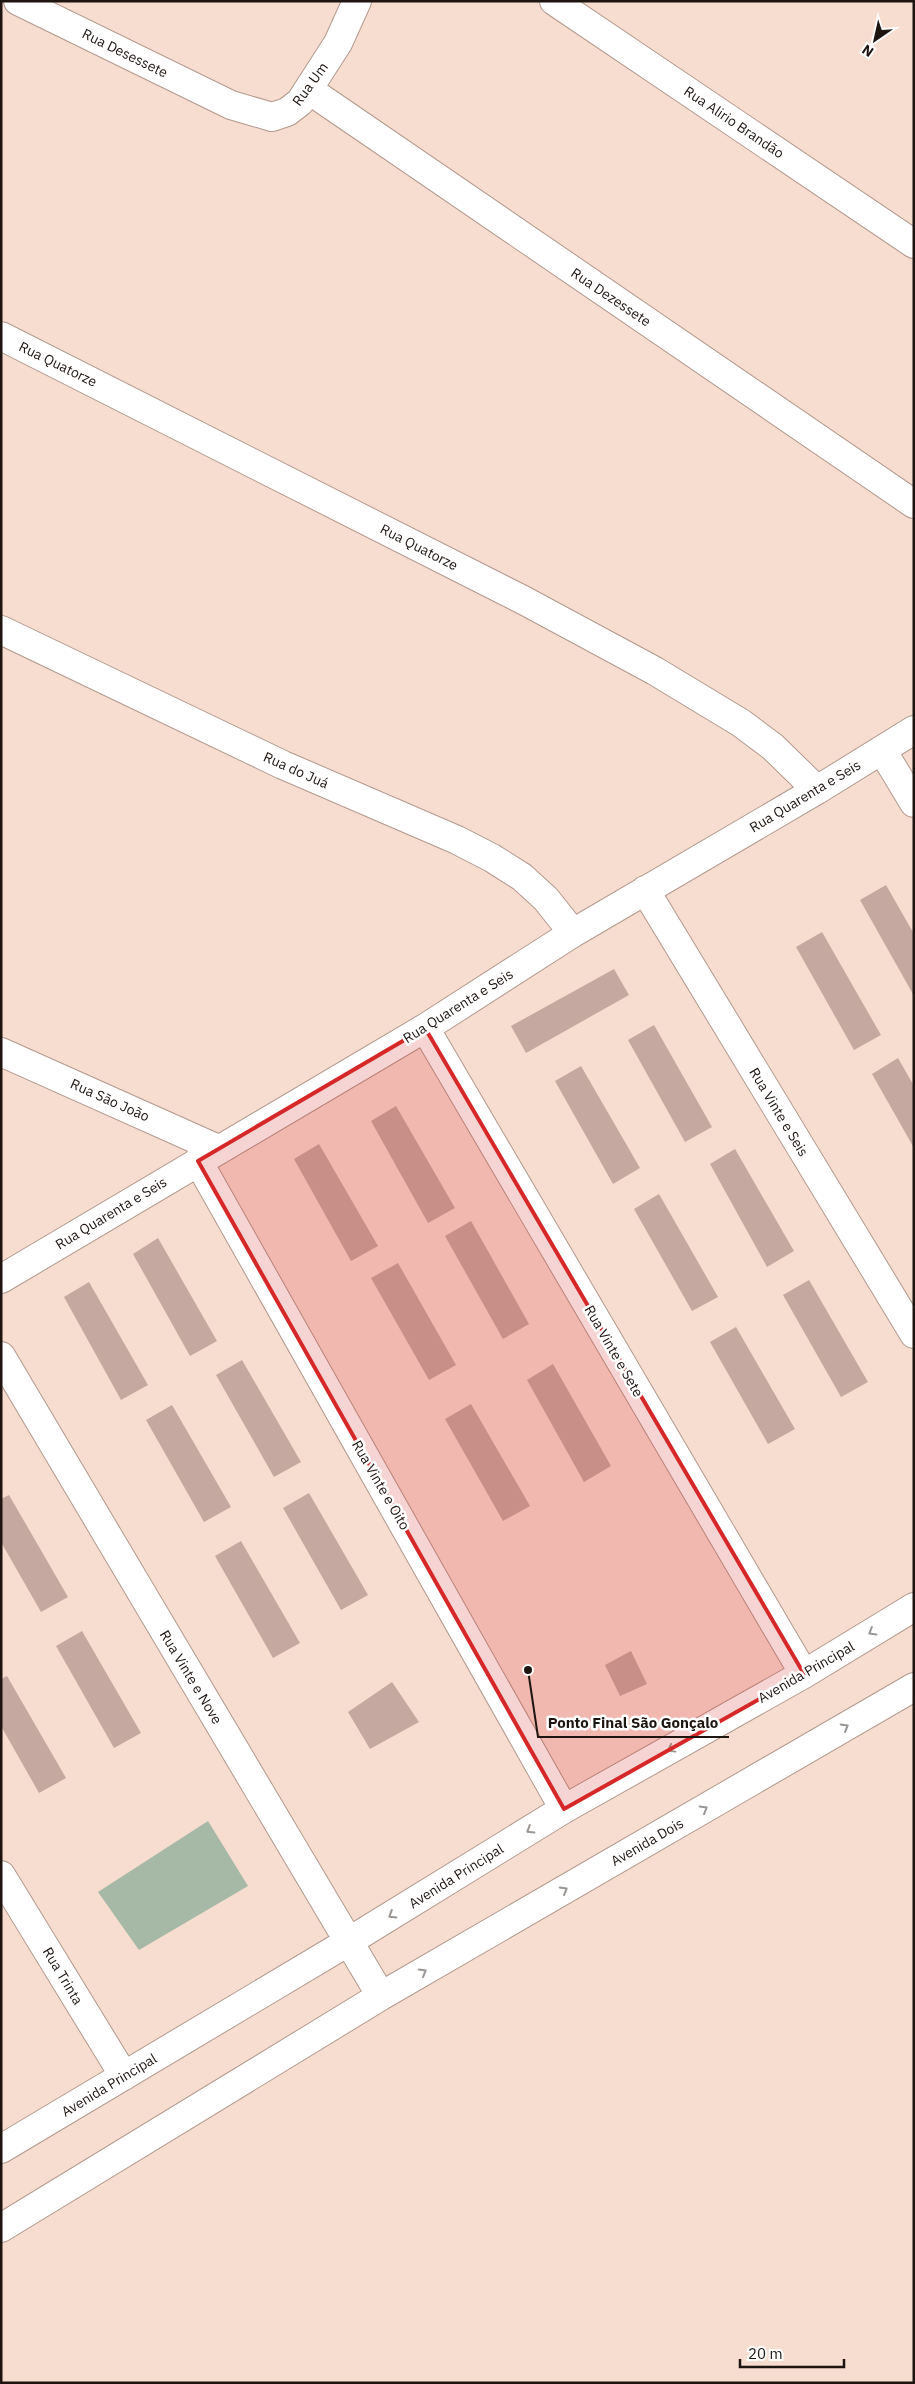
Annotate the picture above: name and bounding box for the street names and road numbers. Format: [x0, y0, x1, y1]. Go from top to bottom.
street label: Rua Desessete [79, 25, 171, 82]
street label: Rua Um [288, 59, 332, 109]
street label: Rua Alirio Brandão [681, 82, 788, 162]
street label: Rua Dezessete [568, 264, 655, 331]
street label: Rua Quatorze [16, 337, 100, 391]
street label: Rua Quatorze [377, 520, 461, 574]
street label: Rua do Juá [261, 748, 332, 793]
street label: Rua Quarenta e Seis [746, 756, 864, 836]
street label: Rua Quarenta e Seis [400, 965, 517, 1047]
street label: Rua Vinte e Seis [745, 1064, 813, 1160]
street label: Rua São João [68, 1075, 153, 1126]
street label: Rua Quarenta e Seis [52, 1173, 170, 1253]
street label: Rua Vinte e Sete [580, 1302, 648, 1400]
street label: Rua Vinte e Oito [348, 1437, 414, 1533]
street label: Rua Vinte e Nove [156, 1627, 226, 1728]
street label: Avenida Principal [755, 1637, 858, 1707]
street label: Avenida Dois [607, 1814, 687, 1870]
street label: Avenida Principal [405, 1840, 507, 1912]
street label: Rua Trinta [39, 1944, 87, 2009]
street label: Avenida Principal [58, 2049, 160, 2121]

